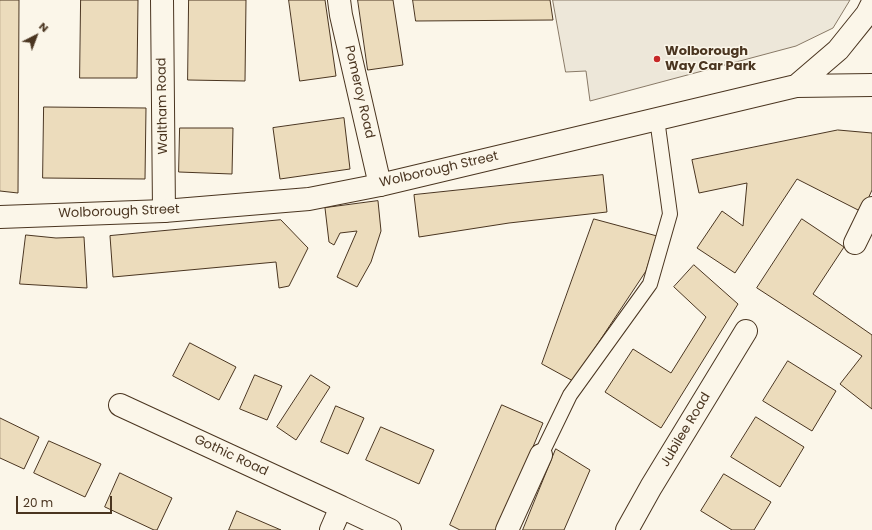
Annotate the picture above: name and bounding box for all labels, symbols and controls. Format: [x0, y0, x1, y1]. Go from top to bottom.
north arrow [16, 16, 56, 56]
text: N [36, 18, 52, 36]
street label: Pomeroy Road [341, 44, 377, 140]
place label: Wolborough Way Car Park [665, 44, 756, 75]
marker: Wolborough Way Car Park [652, 54, 662, 64]
street label: Waltham Road [154, 57, 172, 155]
street label: Wolborough Street [378, 149, 500, 191]
street label: Wolborough Street [58, 202, 180, 222]
street label: Jubilee Road [658, 390, 714, 470]
street label: Gothic Road [192, 432, 270, 480]
scale bar [18, 488, 114, 514]
text: 20 m [23, 494, 53, 511]

